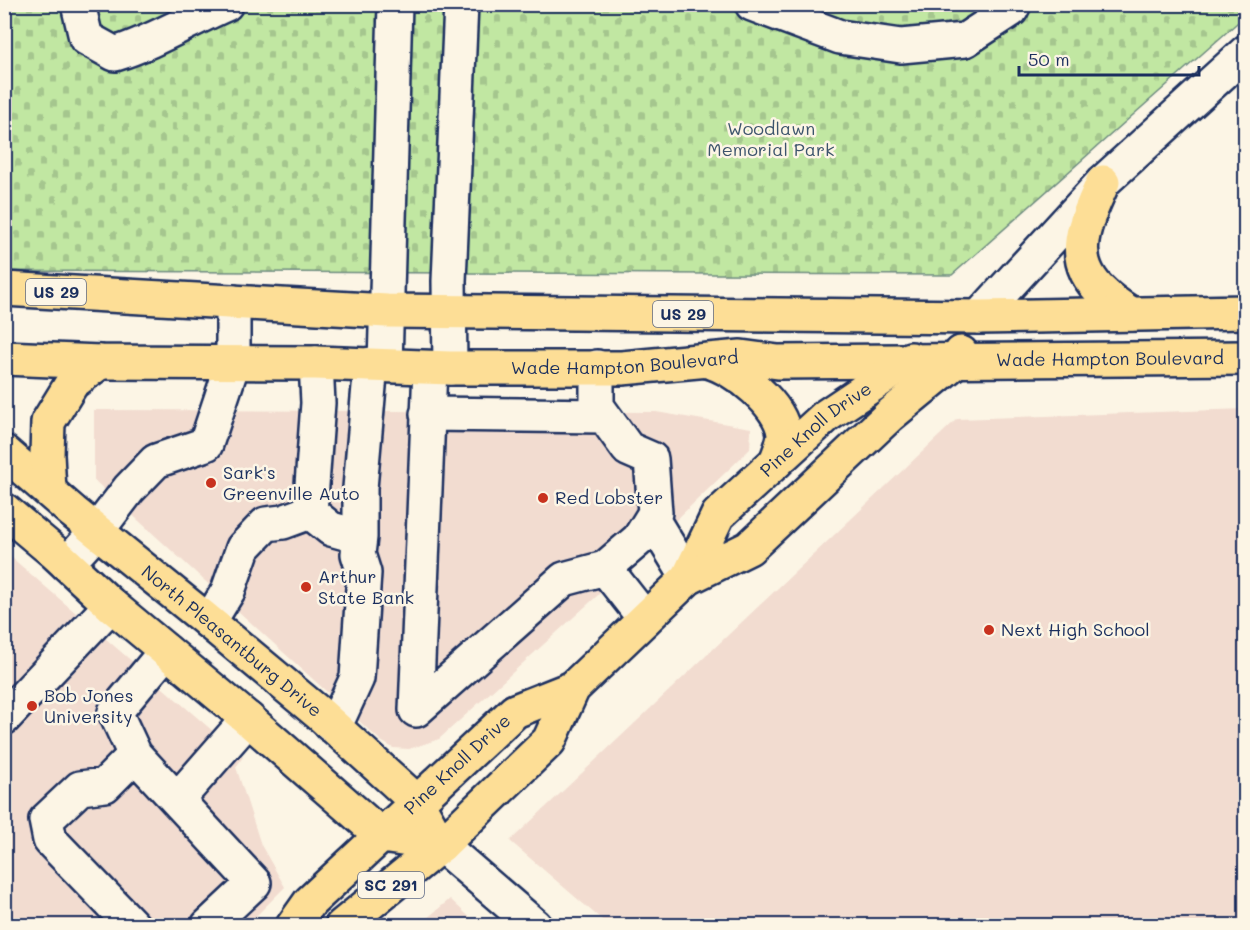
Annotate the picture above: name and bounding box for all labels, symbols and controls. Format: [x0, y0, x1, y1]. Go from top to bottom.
scale bar [1019, 39, 1199, 77]
text: 50 m [1028, 47, 1070, 71]
park label: Woodlawn Memorial Park [707, 116, 835, 161]
road number: US 29 [26, 279, 86, 305]
road number: US 29 [653, 301, 713, 327]
street label: Wade Hampton Boulevard [511, 344, 739, 379]
street label: Wade Hampton Boulevard [996, 345, 1224, 371]
street label: Pine Knoll Drive [755, 376, 876, 482]
place label: Sark's Greenville Auto [223, 460, 360, 505]
marker: Sark's Greenville Auto [204, 476, 218, 490]
place label: Red Lobster [555, 485, 663, 509]
marker: Red Lobster [536, 491, 550, 505]
street label: North Pleasantburg Drive [137, 559, 327, 722]
place label: Arthur State Bank [318, 564, 414, 609]
marker: Arthur State Bank [299, 580, 313, 594]
place label: Next High School [1001, 617, 1150, 641]
marker: Next High School [982, 623, 996, 637]
place label: Bob Jones University [44, 683, 134, 728]
marker: Bob Jones University [25, 699, 39, 713]
street label: Pine Knoll Drive [398, 708, 515, 819]
road number: SC 291 [358, 872, 424, 898]

